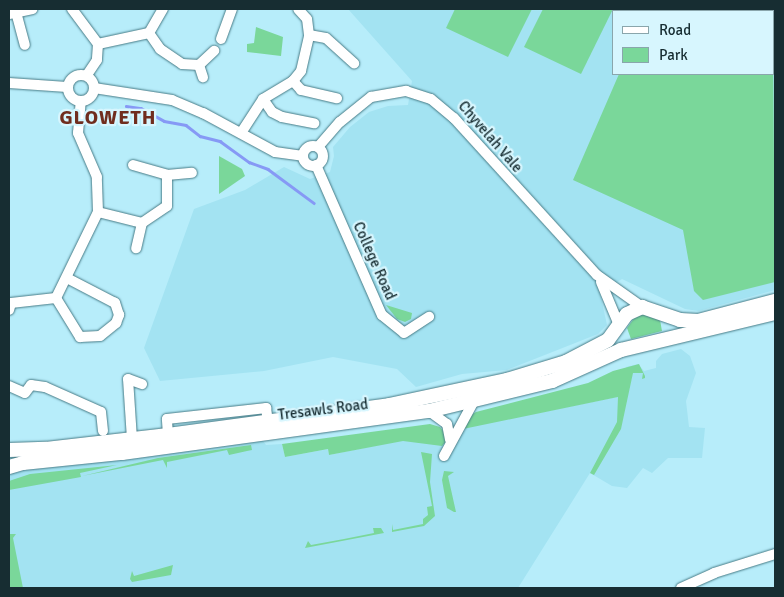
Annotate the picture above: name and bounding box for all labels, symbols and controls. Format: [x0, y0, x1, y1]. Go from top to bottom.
legend [612, 10, 774, 75]
text: Road [659, 21, 691, 39]
text: Park [659, 46, 688, 64]
street label: Chyvelah Vale [454, 98, 526, 176]
district label: GLOWETH [59, 105, 157, 129]
street label: College Road [349, 219, 399, 303]
street label: Tresawls Road [277, 396, 369, 424]

